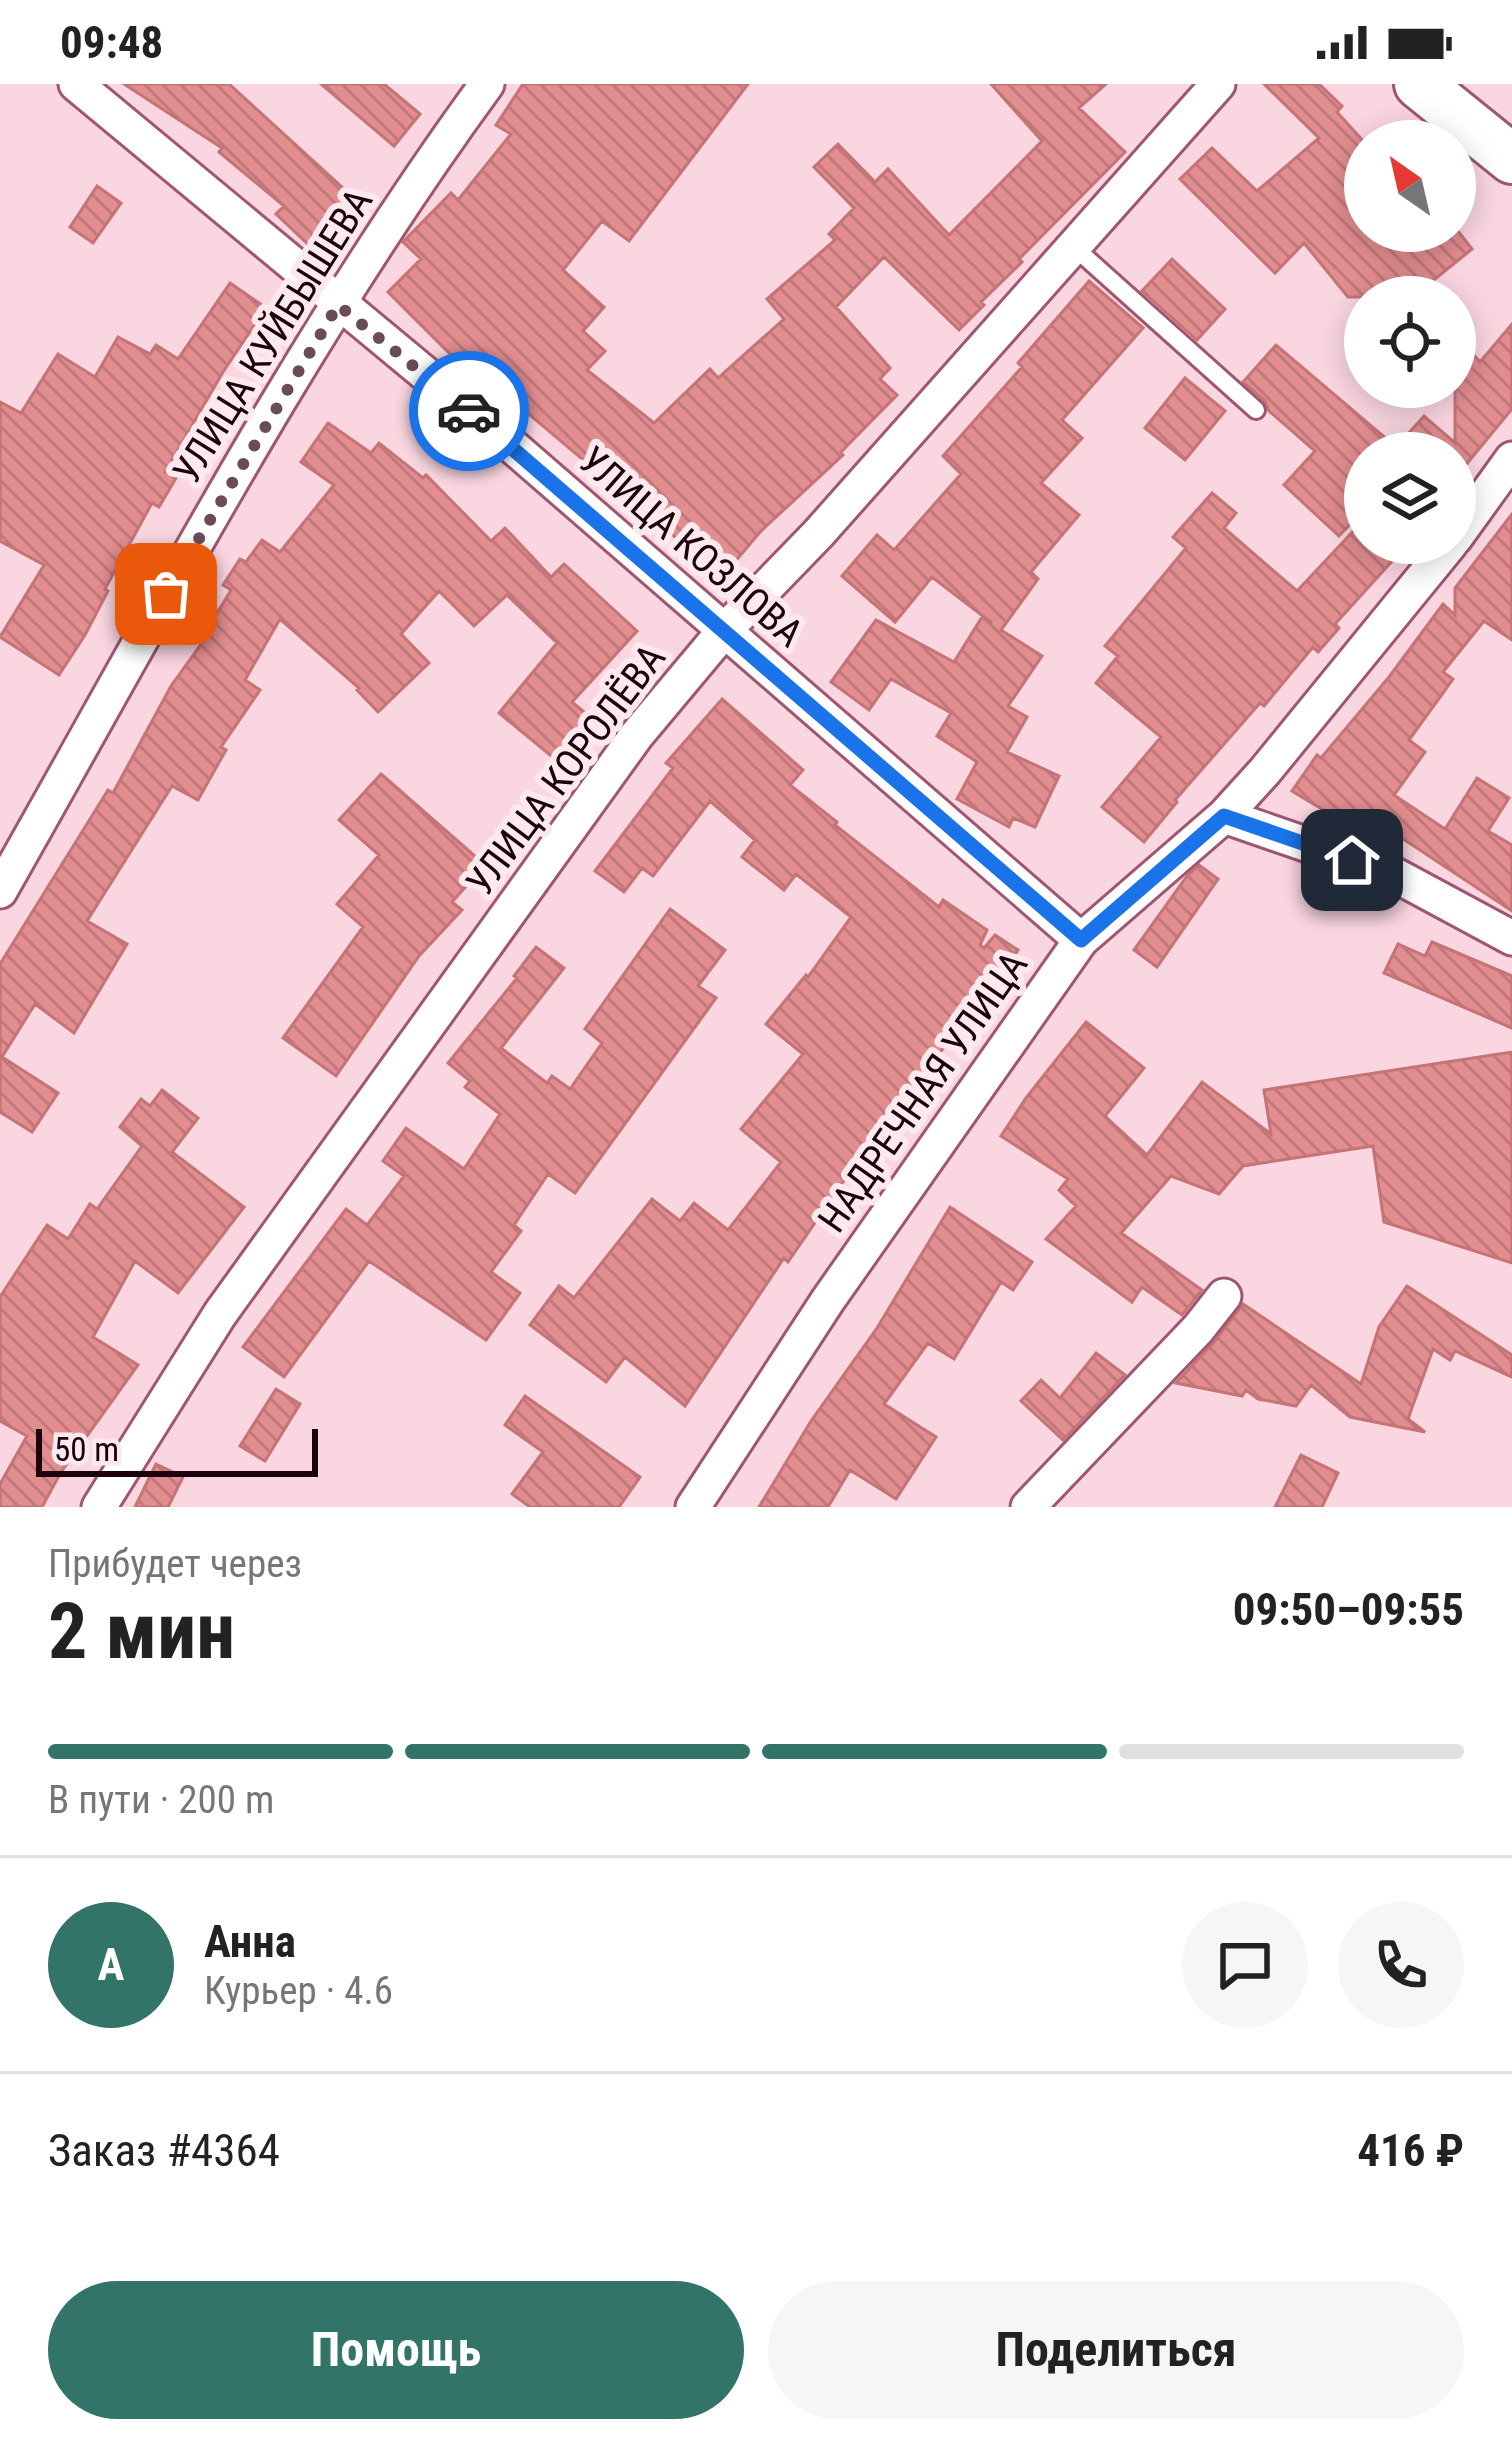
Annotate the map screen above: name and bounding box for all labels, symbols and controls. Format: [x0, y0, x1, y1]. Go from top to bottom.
text: 09:48 [60, 16, 163, 69]
north arrow [1344, 120, 1476, 252]
map controls [1344, 120, 1476, 564]
street label: УЛИЦА КУЙБЫШЕВА [164, 180, 382, 492]
button: locate [1344, 276, 1476, 408]
courier [409, 351, 529, 471]
icon: car [436, 378, 502, 444]
button: layers [1344, 432, 1476, 564]
street label: УЛИЦА КОЗЛОВА [570, 437, 812, 657]
pin [115, 543, 217, 645]
icon: bag [133, 561, 199, 627]
street label: УЛИЦА КОРОЛЁВА [457, 636, 675, 904]
pin [1301, 809, 1403, 911]
icon: home [1319, 827, 1385, 893]
street label: НАДРЕЧНАЯ УЛИЦА [809, 943, 1037, 1241]
scale bar [36, 1423, 318, 1476]
text: 50 m [54, 1430, 119, 1469]
text: Прибудет через [48, 1541, 302, 1587]
text: 09:50–09:55 [1233, 1583, 1464, 1636]
text: 2 мин [48, 1586, 235, 1677]
text: В пути · 200 m [48, 1777, 274, 1823]
button: chat [1182, 1902, 1308, 2028]
button: phone [1338, 1902, 1464, 2028]
text: Анна [204, 1915, 296, 1968]
text: А [98, 1938, 124, 1991]
text: Курьер · 4.6 [204, 1968, 393, 2014]
text: Заказ #4364 [48, 2124, 280, 2177]
text: 416 ₽ [1357, 2124, 1464, 2177]
button: Помощь [48, 2281, 744, 2419]
button: Поделиться [768, 2281, 1464, 2419]

